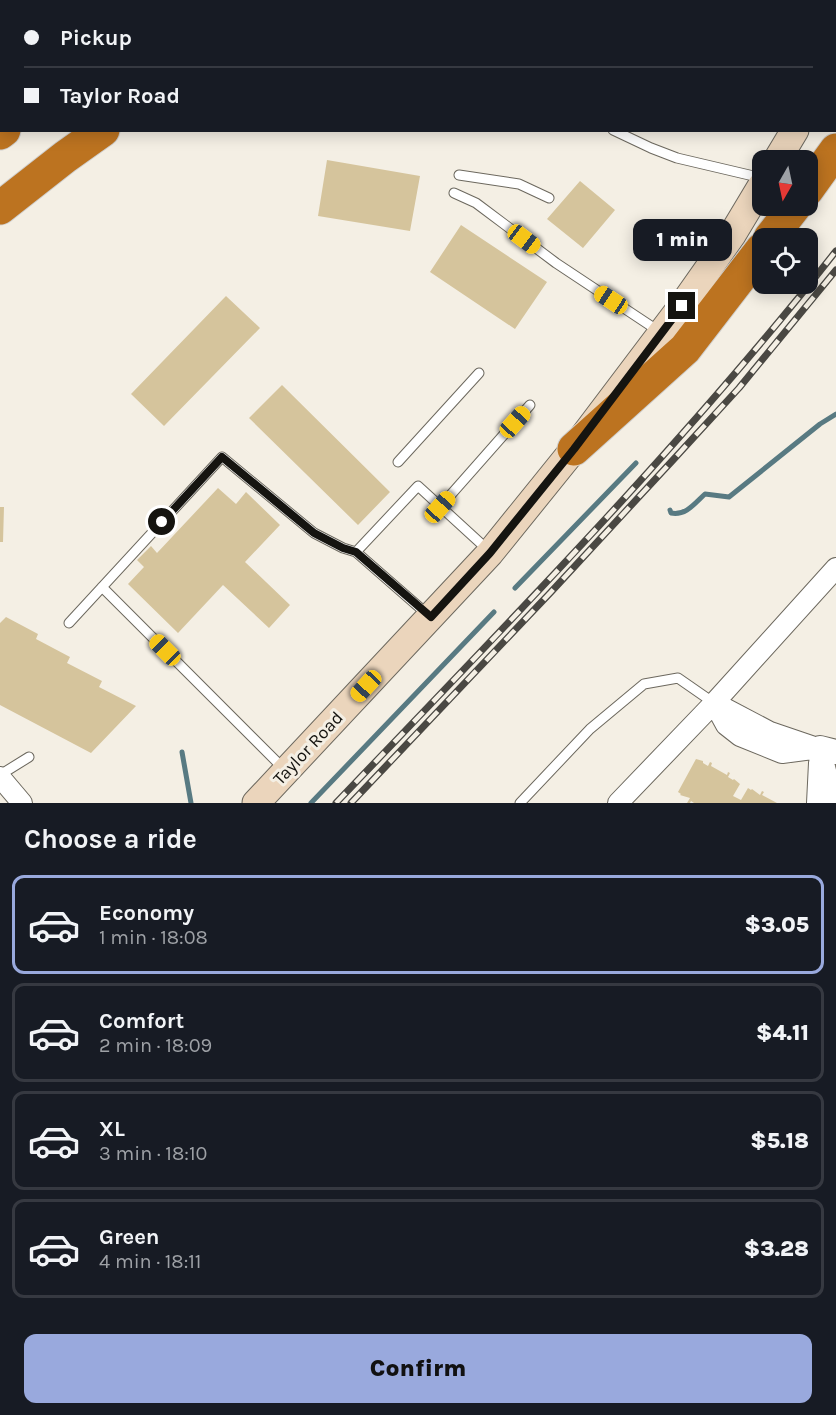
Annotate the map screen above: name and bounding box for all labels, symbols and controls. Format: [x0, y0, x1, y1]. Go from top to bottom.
text: Pickup [60, 25, 132, 51]
text: Taylor Road [60, 83, 180, 109]
north arrow [752, 150, 818, 216]
map controls [752, 150, 818, 294]
callout: 1 min [632, 219, 732, 261]
car [504, 221, 544, 257]
text: 1 min [656, 228, 709, 251]
button: locate [752, 228, 818, 294]
car [591, 283, 631, 317]
route end [668, 292, 695, 319]
car [496, 403, 534, 441]
car [421, 488, 459, 526]
route start [148, 508, 175, 535]
car [146, 631, 184, 669]
car [347, 667, 385, 705]
street label: Taylor Road [268, 707, 348, 789]
text: Choose a ride [24, 823, 197, 855]
icon: car [27, 898, 81, 952]
text: Economy [99, 900, 194, 926]
text: $3.05 [744, 912, 809, 938]
text: 1 min · 18:08 [99, 926, 208, 949]
icon: car [27, 1006, 81, 1060]
text: Comfort [99, 1008, 184, 1034]
text: $4.11 [756, 1020, 809, 1046]
text: 2 min · 18:09 [99, 1034, 212, 1057]
icon: car [27, 1114, 81, 1168]
text: XL [99, 1116, 125, 1142]
text: $5.18 [750, 1128, 809, 1154]
text: 3 min · 18:10 [99, 1142, 207, 1165]
icon: car [27, 1222, 81, 1276]
text: Green [99, 1224, 160, 1250]
text: $3.28 [744, 1236, 809, 1262]
text: 4 min · 18:11 [99, 1250, 201, 1273]
button: Confirm [24, 1334, 812, 1403]

